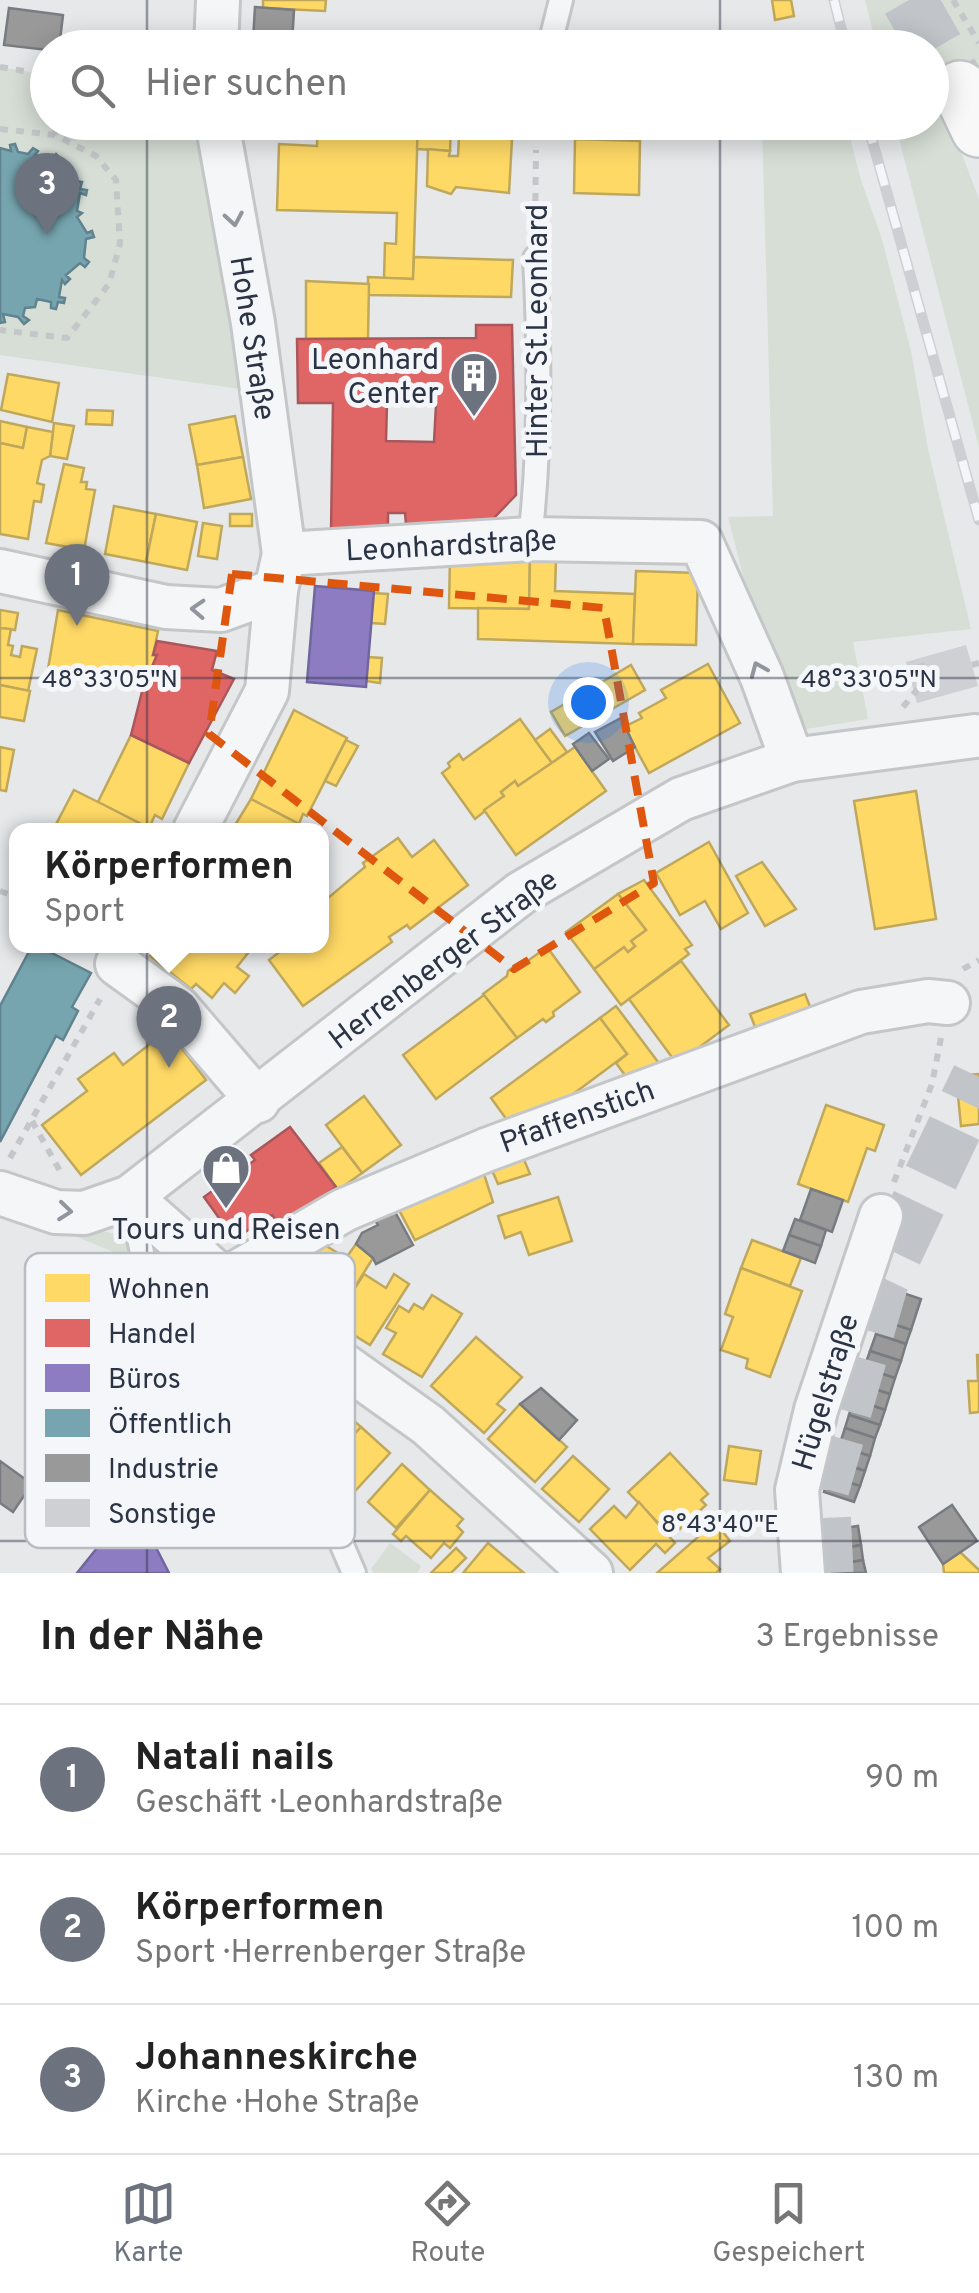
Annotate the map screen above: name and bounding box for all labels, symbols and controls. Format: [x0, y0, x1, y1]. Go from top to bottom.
search box [30, 30, 949, 140]
icon: search [65, 58, 120, 113]
text: Hier suchen [145, 61, 348, 110]
pin: 3 [15, 152, 80, 235]
street label: Hinter St.Leonhard [521, 204, 558, 458]
one-way arrow [223, 210, 244, 227]
street label: Hohe Straße [219, 254, 282, 423]
place label: Leonhard Center [311, 343, 439, 414]
building icon: Leonhard Center [448, 350, 500, 418]
street label: Leonhardstraße [345, 523, 558, 572]
pin: 1 [44, 544, 110, 626]
one-way arrow [190, 599, 206, 620]
one-way arrow [750, 661, 770, 679]
text: 48°33'05"N [42, 665, 178, 697]
text: 48°33'05"N [801, 665, 937, 697]
your location [563, 677, 614, 728]
popup [9, 823, 329, 953]
text: Körperformen [44, 844, 294, 893]
street label: Herrenberger Straße [323, 863, 566, 1059]
text: Sport [44, 893, 125, 933]
pin: 2 [136, 986, 202, 1068]
street label: Pfaffenstich [495, 1073, 660, 1163]
shop icon: Tours und Reisen [200, 1142, 252, 1210]
one-way arrow [57, 1200, 73, 1221]
place label: Tours und Reisen [111, 1213, 341, 1250]
legend [25, 1253, 355, 1548]
text: Wohnen [108, 1273, 210, 1309]
street label: Hügelstraße [786, 1310, 869, 1476]
text: Handel [108, 1318, 196, 1354]
text: Büros [108, 1363, 181, 1399]
text: Öffentlich [108, 1406, 232, 1444]
text: Industrie [108, 1453, 219, 1489]
text: Sonstige [108, 1498, 216, 1534]
text: 8°43'40"E [661, 1510, 779, 1542]
text: In der Nähe [40, 1612, 264, 1665]
text: 3 Ergebnisse [756, 1618, 939, 1658]
text: Natali nails [135, 1735, 334, 1784]
text: 1 [66, 1759, 79, 1799]
text: 90 m [865, 1759, 939, 1799]
text: Geschäft · Leonhardstraße [135, 1784, 503, 1824]
text: Körperformen [135, 1885, 384, 1934]
text: 2 [63, 1909, 82, 1949]
text: 100 m [852, 1909, 939, 1949]
text: Sport · Herrenberger Straße [135, 1934, 526, 1974]
text: Johanneskirche [135, 2035, 418, 2084]
text: 3 [63, 2059, 82, 2099]
text: 130 m [853, 2059, 939, 2099]
text: Kirche · Hohe Straße [135, 2084, 419, 2124]
tab: Karte [114, 2176, 183, 2272]
tab: Route [411, 2176, 485, 2272]
tab: Gespeichert [712, 2176, 865, 2272]

